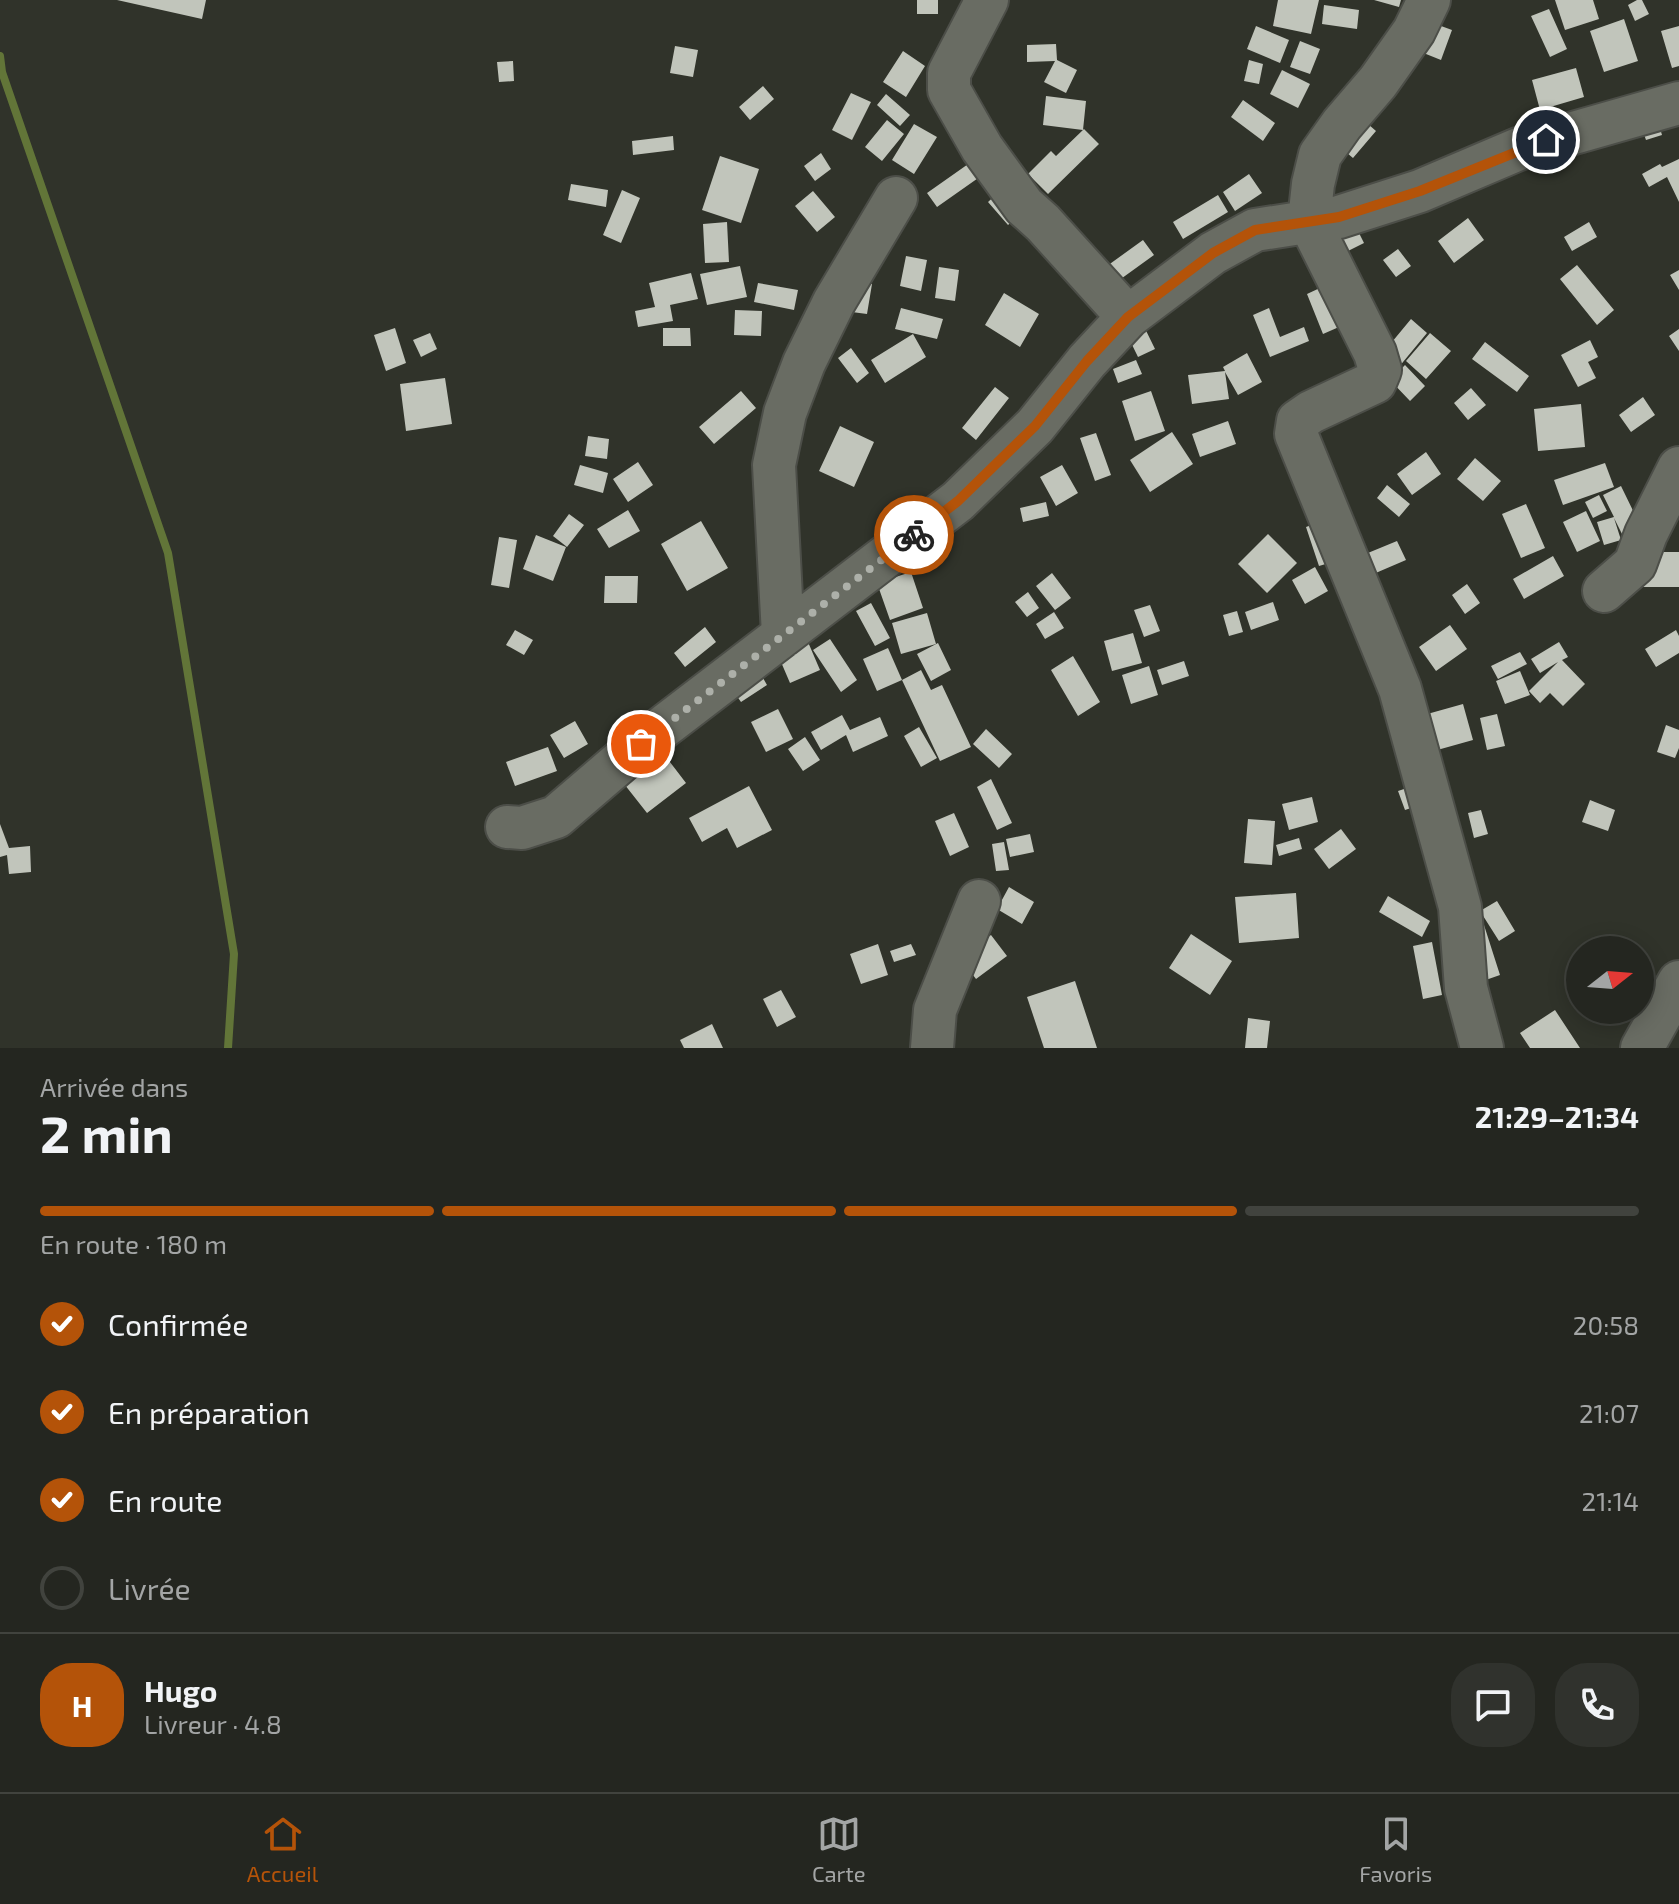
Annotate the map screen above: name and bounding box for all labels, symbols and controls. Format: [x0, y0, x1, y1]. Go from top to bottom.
pin [1512, 106, 1580, 174]
icon: home [1524, 118, 1568, 162]
courier [874, 495, 954, 575]
icon: bike [892, 513, 936, 557]
pin [607, 710, 675, 778]
icon: bag [619, 722, 663, 766]
north arrow [1566, 936, 1654, 1024]
map controls [1566, 936, 1654, 1024]
text: Arrivée dans [40, 1071, 188, 1102]
text: 21:29–21:34 [1475, 1098, 1639, 1134]
text: 2 min [40, 1101, 173, 1163]
text: En route · 180 m [40, 1228, 227, 1259]
icon: check [40, 1302, 84, 1346]
text: Confirmée [108, 1306, 248, 1342]
text: 20:58 [1573, 1309, 1639, 1340]
icon: check [40, 1390, 84, 1434]
text: En préparation [108, 1394, 310, 1430]
text: 21:07 [1579, 1397, 1639, 1428]
icon: check [40, 1478, 84, 1522]
text: En route [108, 1482, 222, 1518]
text: 21:14 [1582, 1485, 1639, 1516]
text: Livrée [108, 1570, 191, 1606]
button: chat [1451, 1663, 1535, 1747]
button: phone [1555, 1663, 1639, 1747]
text: Hugo [144, 1672, 218, 1708]
text: H [72, 1687, 92, 1723]
text: Livreur · 4.8 [144, 1708, 282, 1739]
tab: Accueil [247, 1812, 318, 1886]
tab: Carte [812, 1812, 866, 1886]
tab: Favoris [1359, 1812, 1432, 1886]

